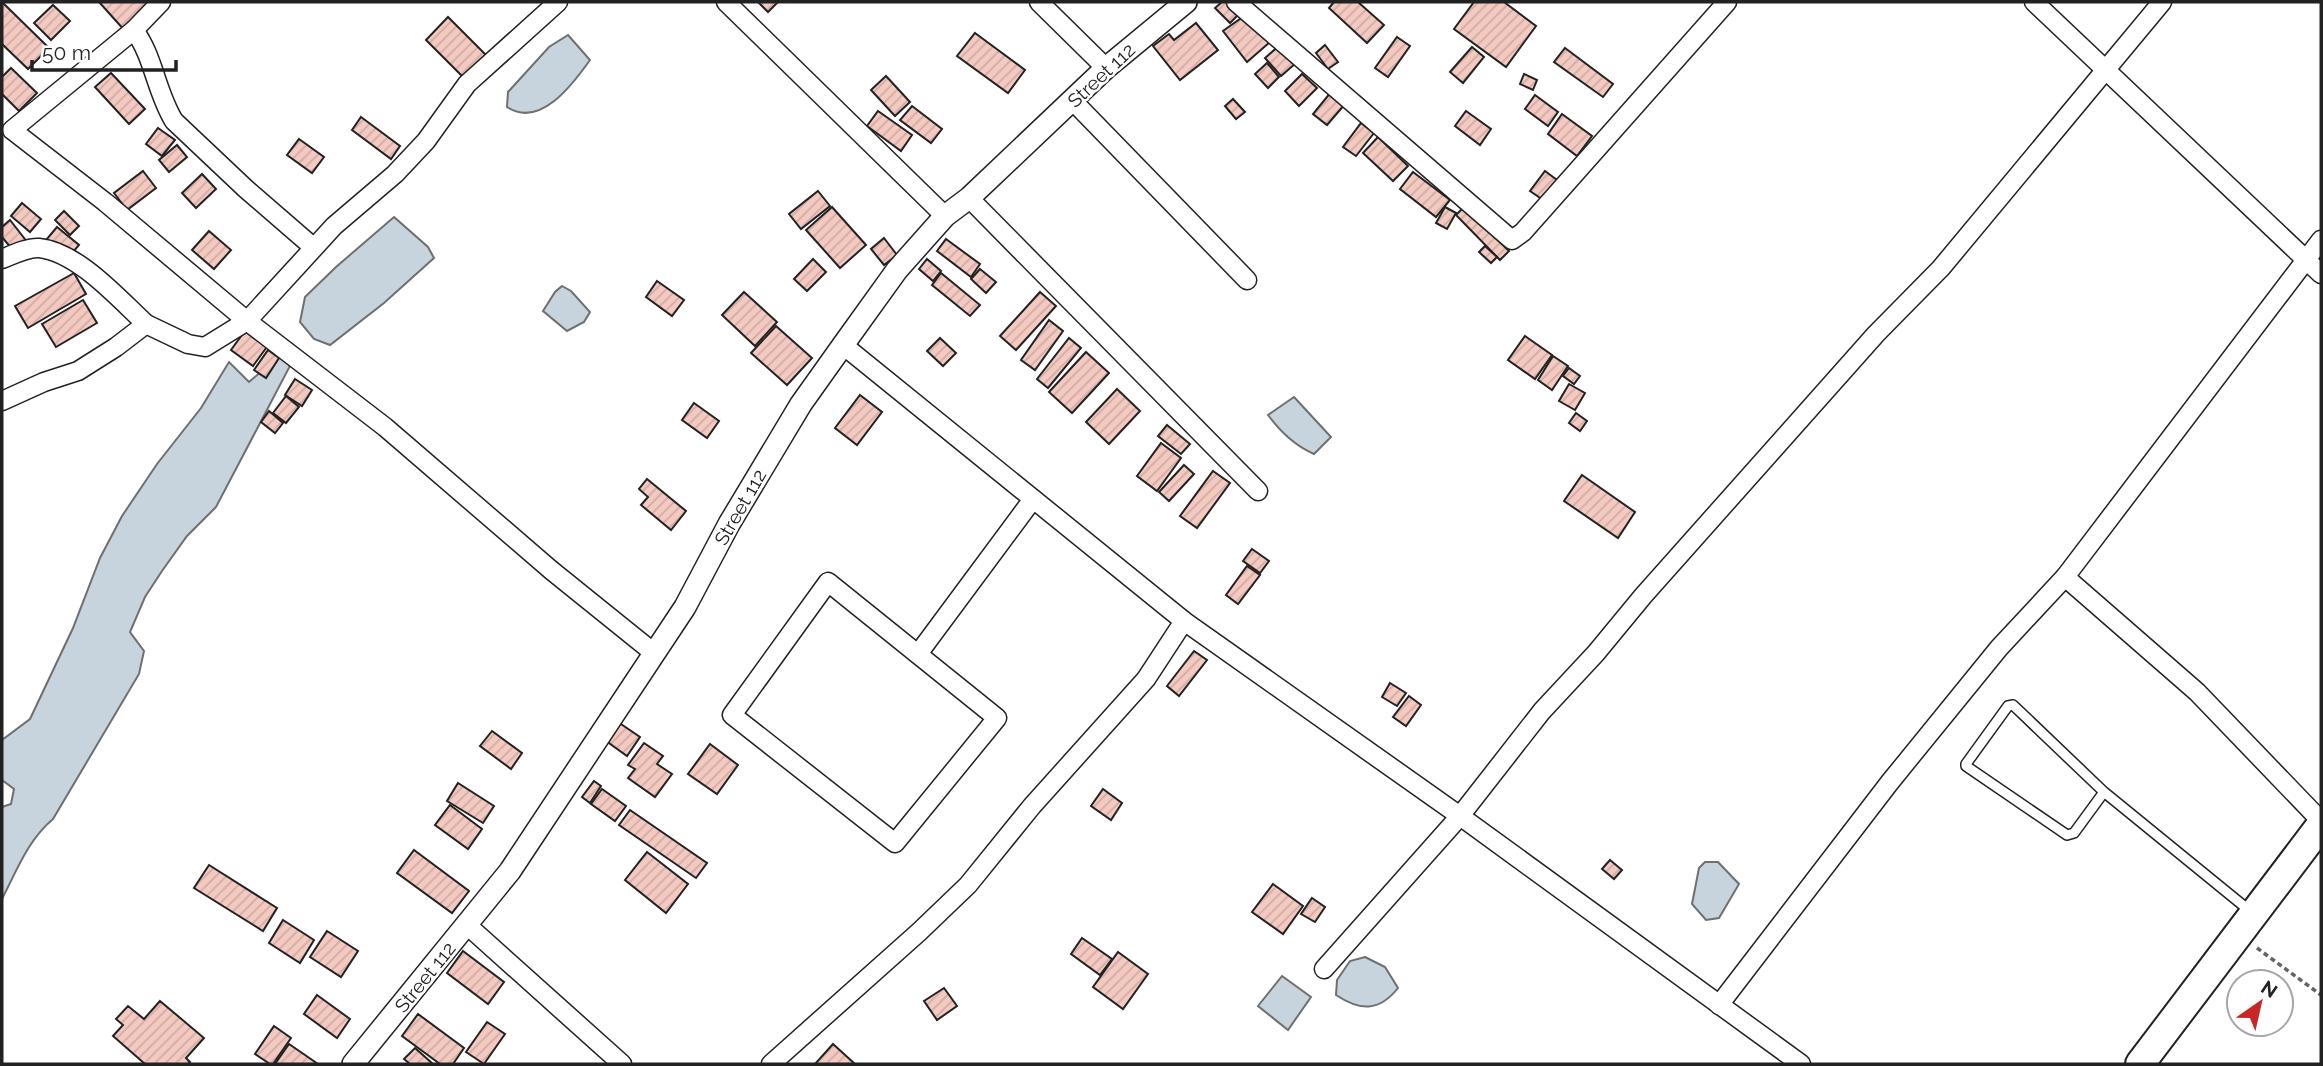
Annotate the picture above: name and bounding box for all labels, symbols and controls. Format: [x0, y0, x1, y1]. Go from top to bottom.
scale bar [32, 28, 175, 72]
street label: Street 112 [1063, 38, 1139, 112]
text: 50 m [42, 40, 91, 65]
street label: Street 112 [710, 465, 770, 549]
street label: Street 112 [390, 938, 460, 1016]
north arrow [2225, 968, 2295, 1038]
text: N [2257, 976, 2282, 1002]

